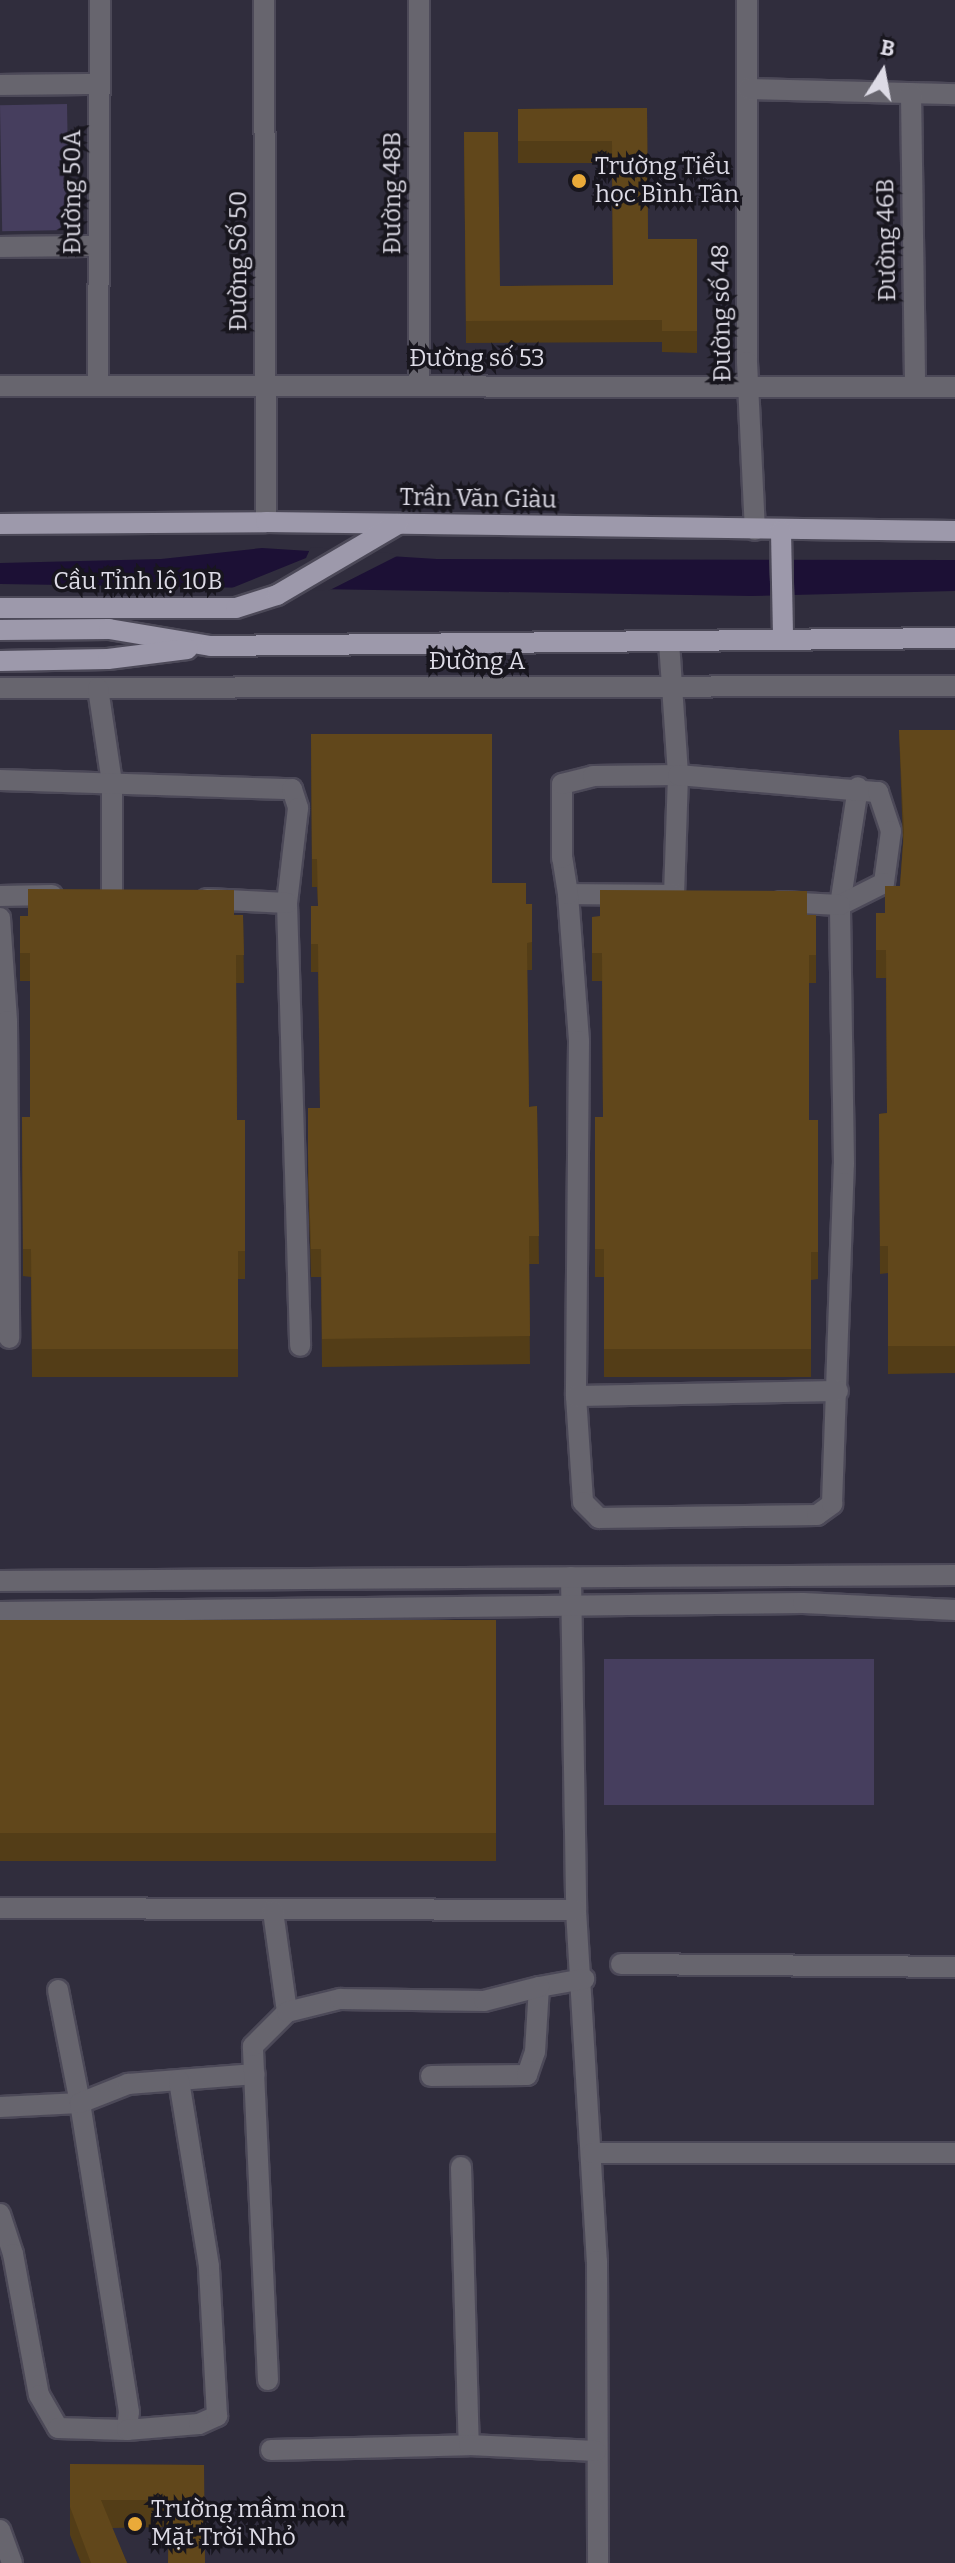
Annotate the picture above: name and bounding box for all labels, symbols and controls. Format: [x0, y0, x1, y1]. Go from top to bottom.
north arrow [843, 32, 923, 112]
text: B [878, 33, 897, 63]
street label: Đường 50A [59, 130, 87, 254]
street label: Đường 48B [379, 132, 407, 254]
place label: Trường Tiểu học Bình Tân [595, 153, 739, 209]
marker: Trường Tiểu học Bình Tân [570, 172, 588, 190]
street label: Đường 46B [872, 178, 902, 302]
street label: Đường Số 50 [225, 191, 253, 331]
street label: Đường số 48 [706, 244, 738, 382]
street label: Đường số 53 [409, 345, 545, 373]
street label: Trần Văn Giàu [399, 483, 557, 515]
street label: Cầu Tỉnh lộ 10B [53, 568, 223, 596]
street label: Đường A [429, 648, 525, 676]
place label: Trường mầm non Mặt Trời Nhỏ [151, 2496, 345, 2552]
marker: Trường mầm non Mặt Trời Nhỏ [126, 2515, 144, 2533]

